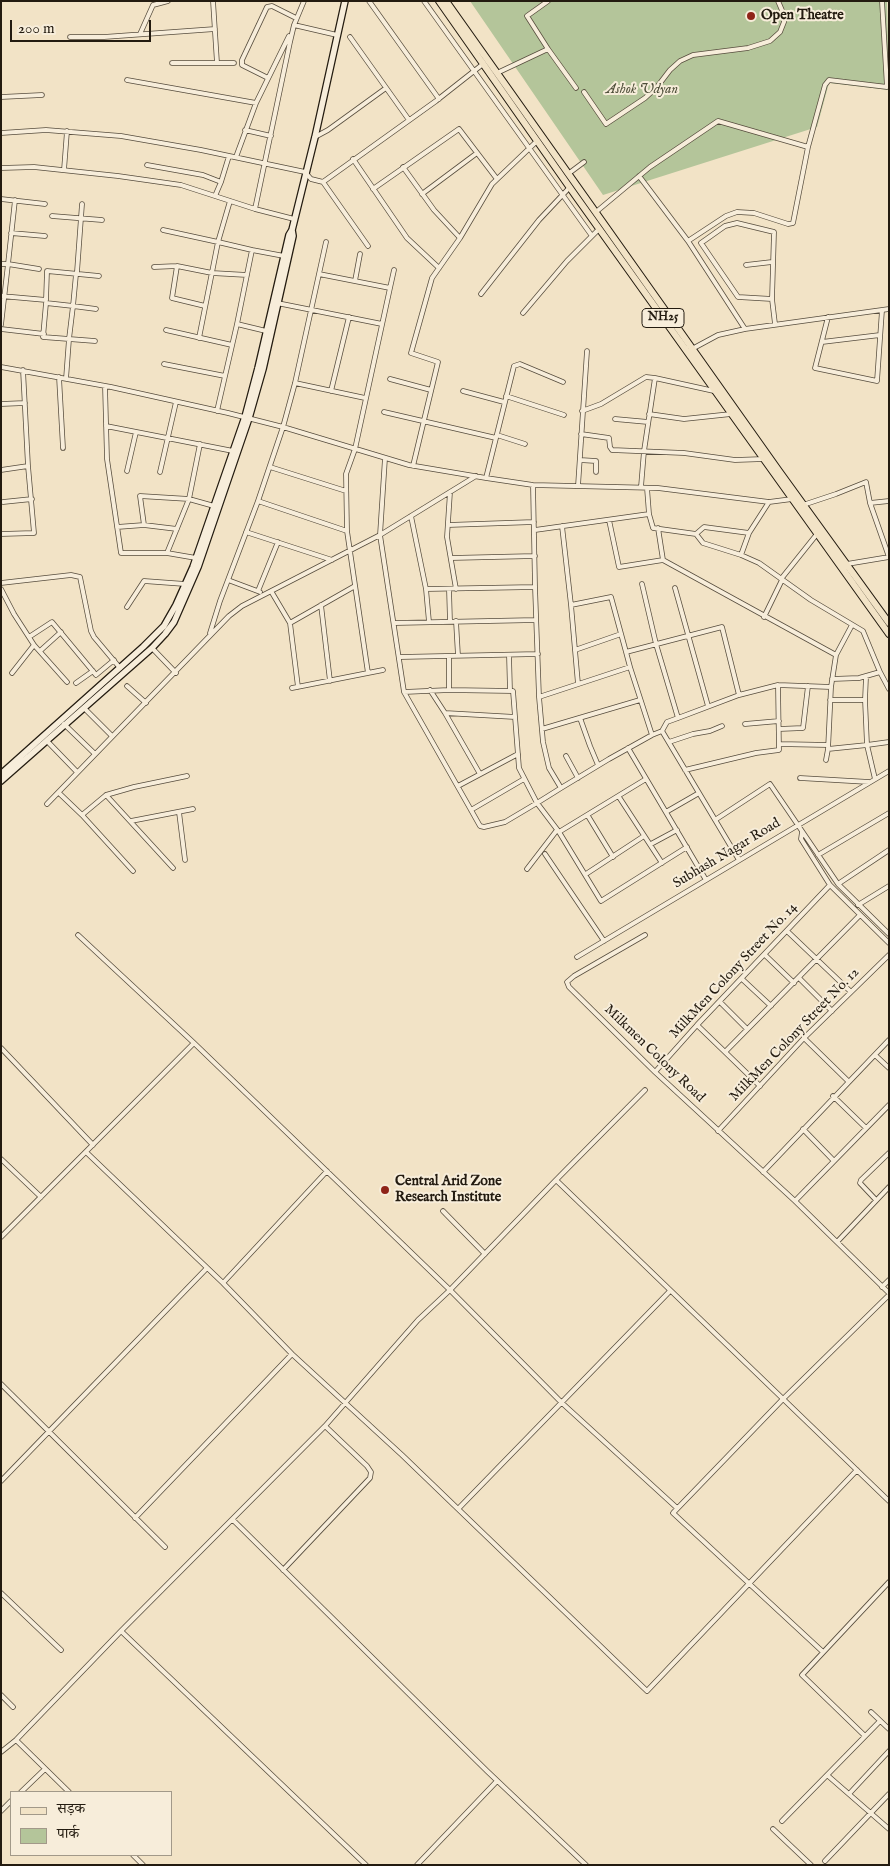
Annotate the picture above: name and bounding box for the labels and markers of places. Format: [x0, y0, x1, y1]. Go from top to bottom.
place label: Open Theatre [761, 8, 844, 24]
marker: Open Theatre [745, 10, 757, 22]
place label: Central Arid Zone Research Institute [395, 1174, 502, 1206]
marker: Central Arid Zone Research Institute [379, 1184, 391, 1196]

